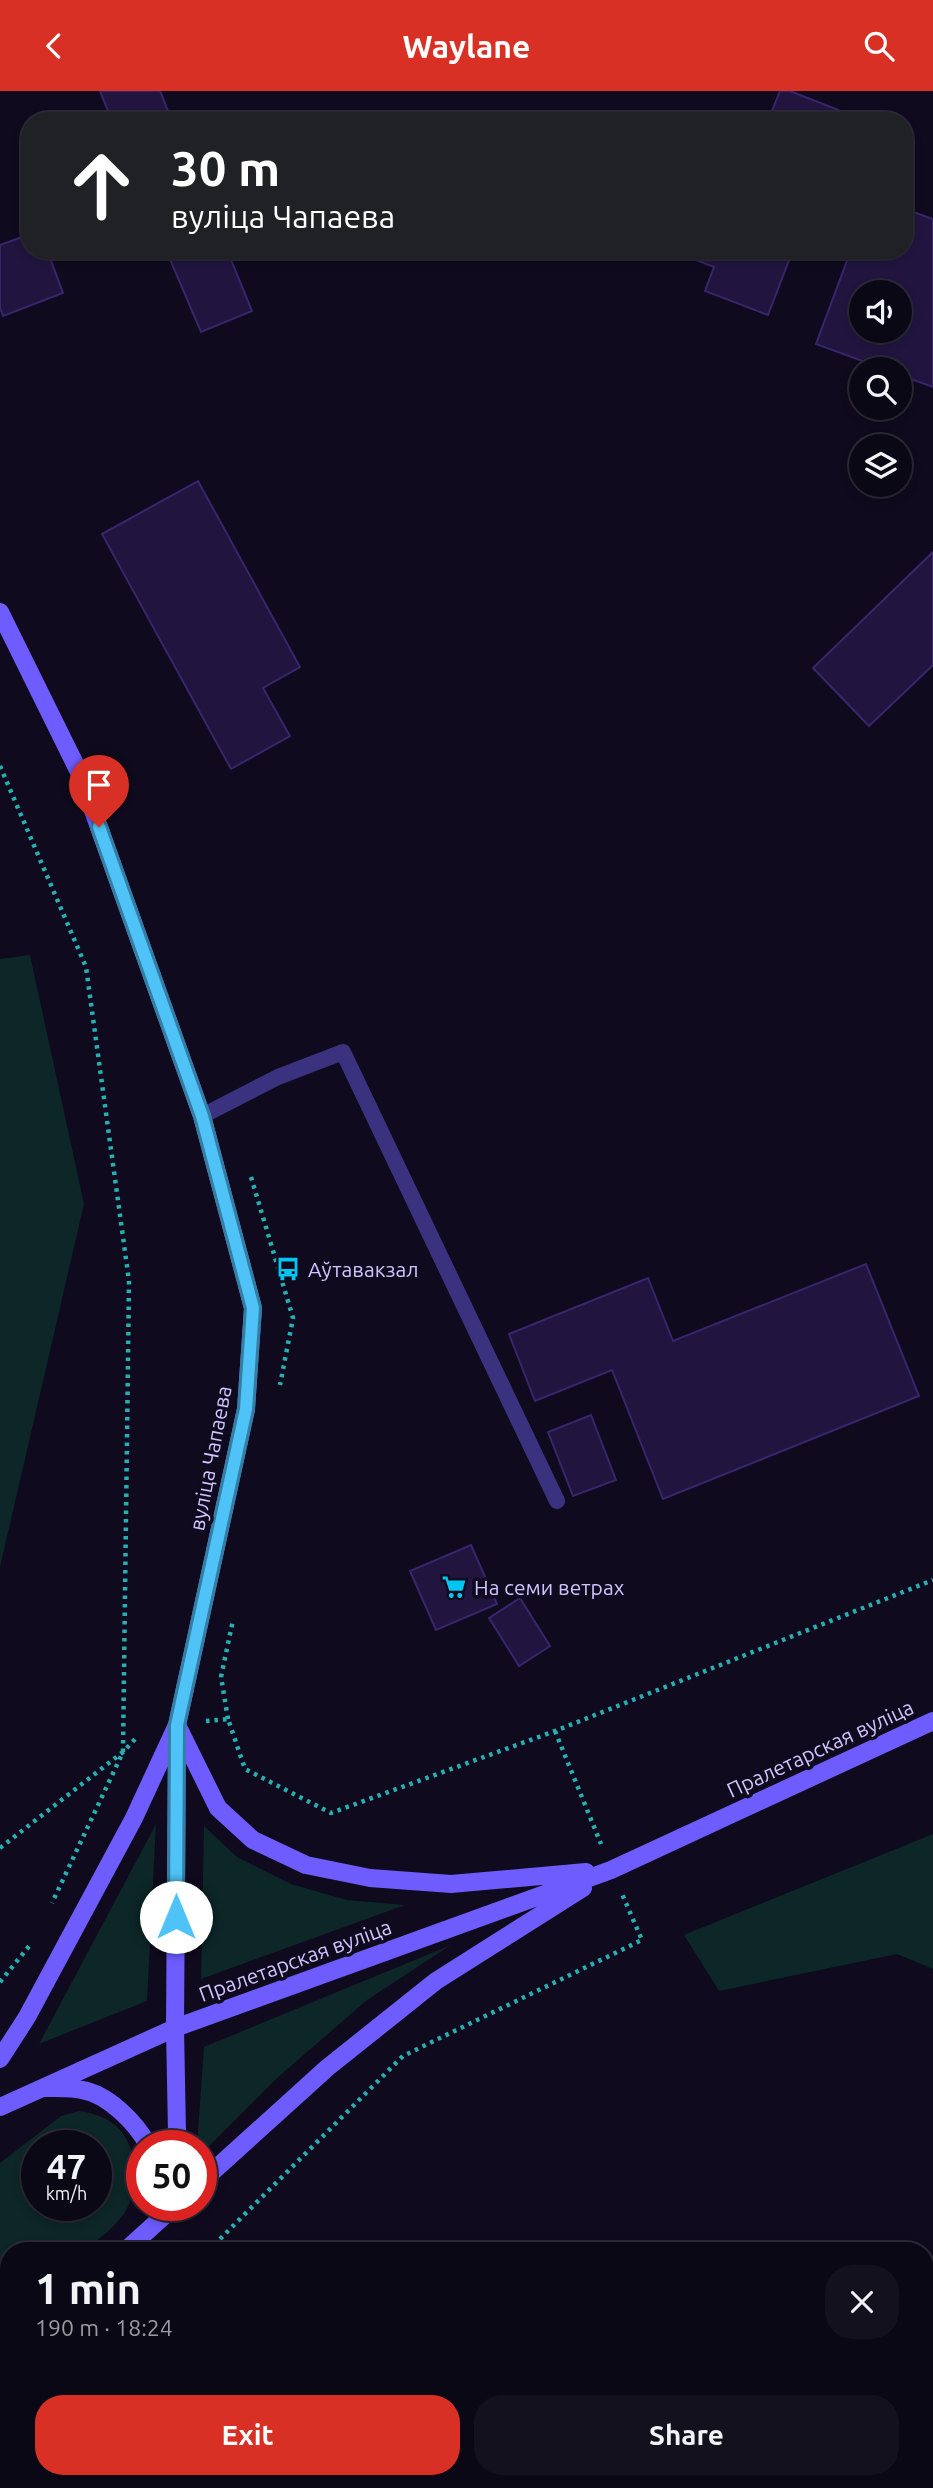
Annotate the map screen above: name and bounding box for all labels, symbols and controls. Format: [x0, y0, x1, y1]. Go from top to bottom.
icon: back [35, 27, 73, 65]
icon: search [860, 27, 898, 65]
text: Waylane [403, 28, 530, 64]
icon: ahead [56, 140, 147, 231]
text: 30 m [171, 140, 280, 195]
text: вуліца Чапаева [171, 198, 395, 234]
map controls [849, 280, 912, 497]
button: sound [849, 280, 912, 343]
button: search [849, 357, 912, 420]
button: layers [849, 434, 912, 497]
pin [69, 755, 129, 827]
icon: arrive [80, 766, 118, 804]
bus stop icon: Аўтавакзал [274, 1255, 302, 1283]
place label: Аўтавакзал [308, 1257, 419, 1281]
street label: вуліца Чапаева [184, 1383, 236, 1533]
supermarket icon: На семи ветрах [440, 1573, 468, 1601]
place label: На семи ветрах [474, 1575, 625, 1599]
street label: Пралетарская вуліца [723, 1694, 917, 1802]
position arrow [139, 1880, 213, 1954]
street label: Пралетарская вуліца [195, 1914, 395, 2006]
speed limit sign: 50 [126, 2130, 217, 2221]
text: 47 [47, 2146, 86, 2186]
text: km/h [46, 2183, 87, 2203]
text: 1 min [35, 2265, 141, 2312]
button: close [825, 2265, 899, 2339]
text: 190 m · 18:24 [35, 2315, 173, 2340]
button: Exit [35, 2395, 460, 2475]
button: Share [474, 2395, 899, 2475]

